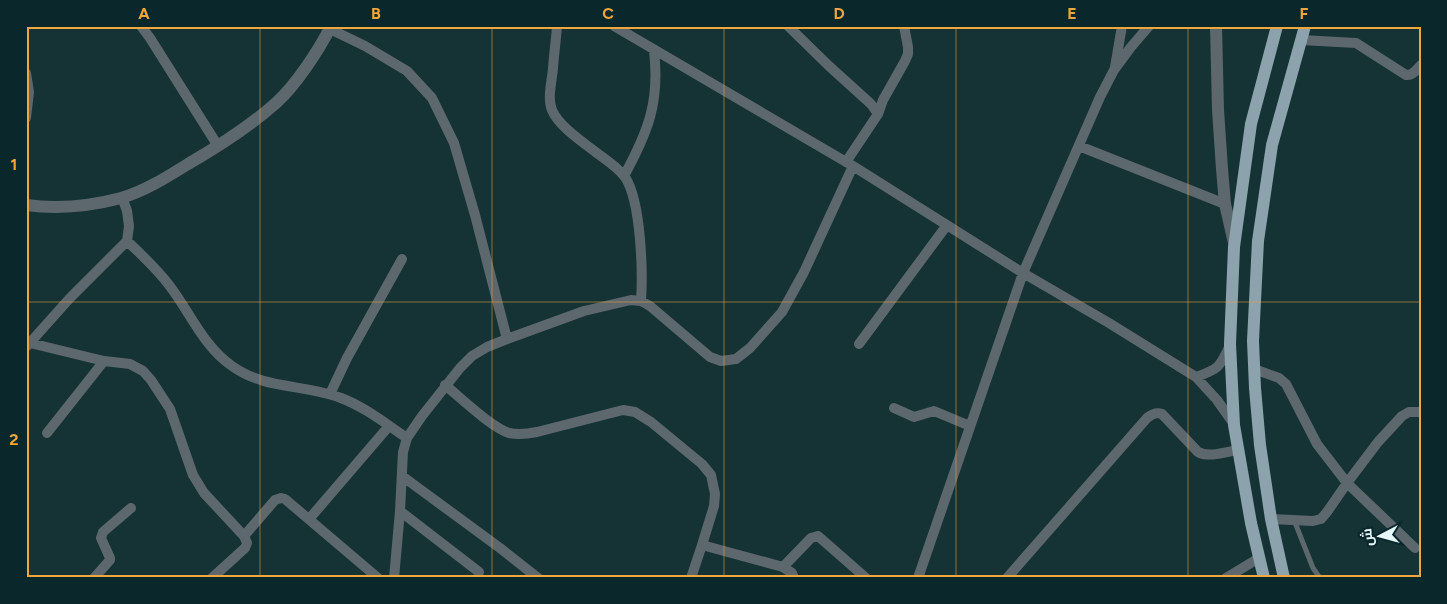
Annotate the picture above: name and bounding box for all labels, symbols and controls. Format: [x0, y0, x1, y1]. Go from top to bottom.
text: A [138, 4, 150, 23]
text: B [371, 4, 381, 23]
text: C [602, 4, 614, 23]
text: D [833, 4, 845, 23]
text: E [1067, 4, 1077, 23]
text: F [1300, 4, 1309, 23]
text: 1 [11, 155, 17, 174]
text: 2 [9, 430, 19, 449]
north arrow [1354, 512, 1404, 562]
text: ش [1358, 527, 1377, 547]

